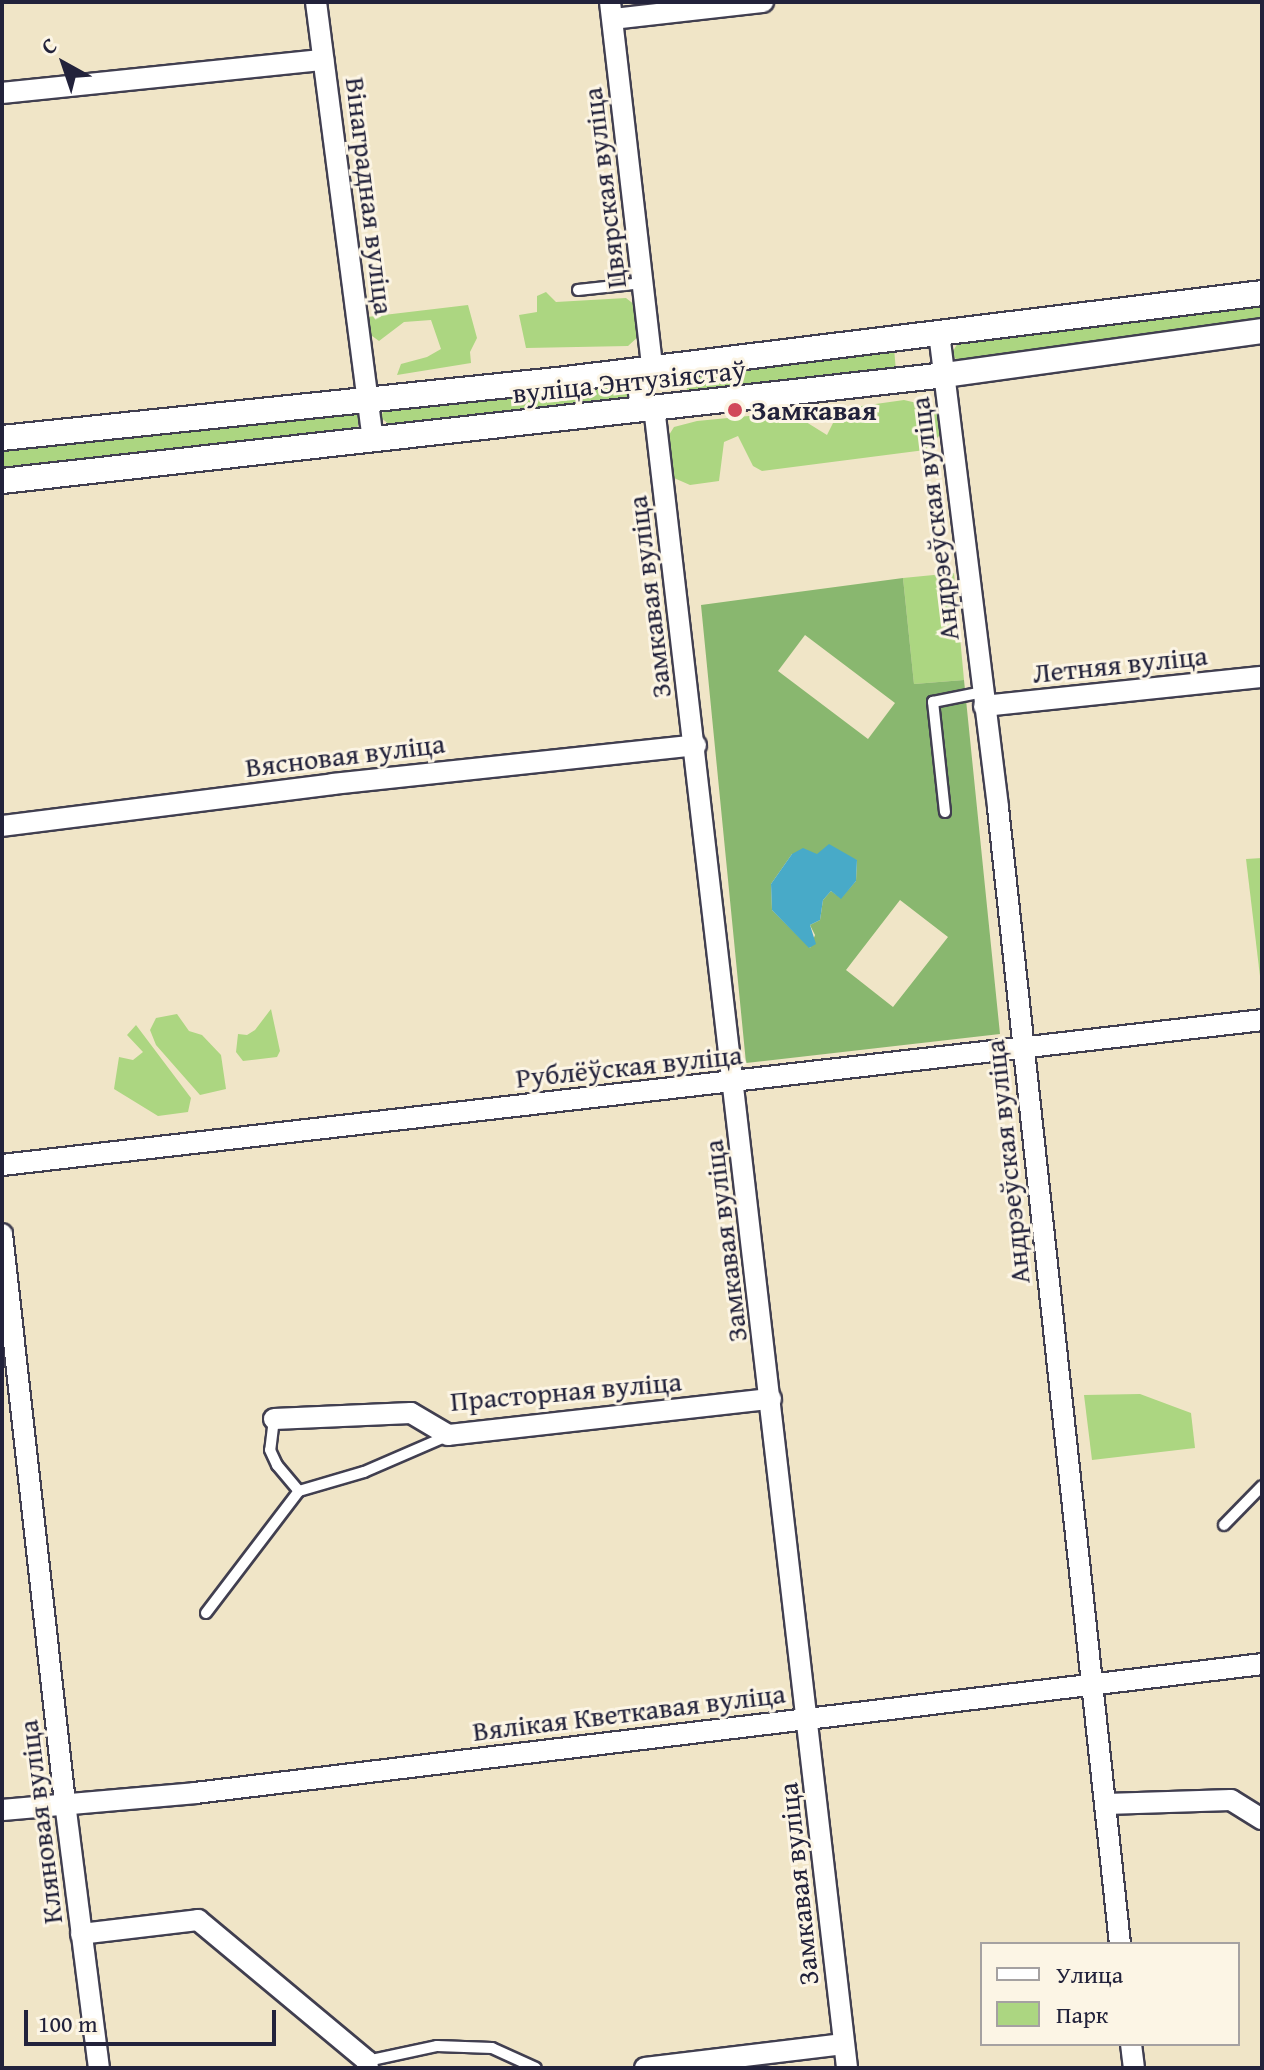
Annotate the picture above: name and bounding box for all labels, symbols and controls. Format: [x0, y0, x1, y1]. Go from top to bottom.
north arrow [24, 24, 104, 104]
text: С [34, 29, 64, 62]
street label: Вінаградная вуліца [339, 75, 401, 317]
street label: Цвярская вуліца [575, 86, 633, 290]
street label: вуліца Энтузіястаў [511, 352, 747, 410]
place label: Замкавая [751, 393, 877, 427]
street label: Андрэеўская вуліца [902, 395, 966, 643]
marker: Замкавая [726, 401, 744, 419]
street label: Замкавая вуліца [620, 494, 678, 700]
street label: Летняя вуліца [1031, 638, 1209, 690]
street label: Вясновая вуліца [243, 726, 447, 784]
street label: Рублёўская вуліца [514, 1037, 744, 1095]
street label: Андрэеўская вуліца [977, 1038, 1037, 1286]
street label: Замкавая вуліца [696, 1138, 754, 1344]
street label: Прасторная вуліца [449, 1364, 683, 1418]
street label: Вялікая Кветкавая вуліца [471, 1676, 787, 1748]
street label: Кляновая вуліца [11, 1718, 69, 1926]
street label: Замкавая вуліца [771, 1781, 825, 1987]
legend [980, 1942, 1240, 2046]
text: Улица [1056, 1957, 1123, 1992]
scale bar [28, 1994, 280, 2044]
text: Парк [1056, 1997, 1108, 2032]
text: 100 m [38, 2006, 98, 2041]

